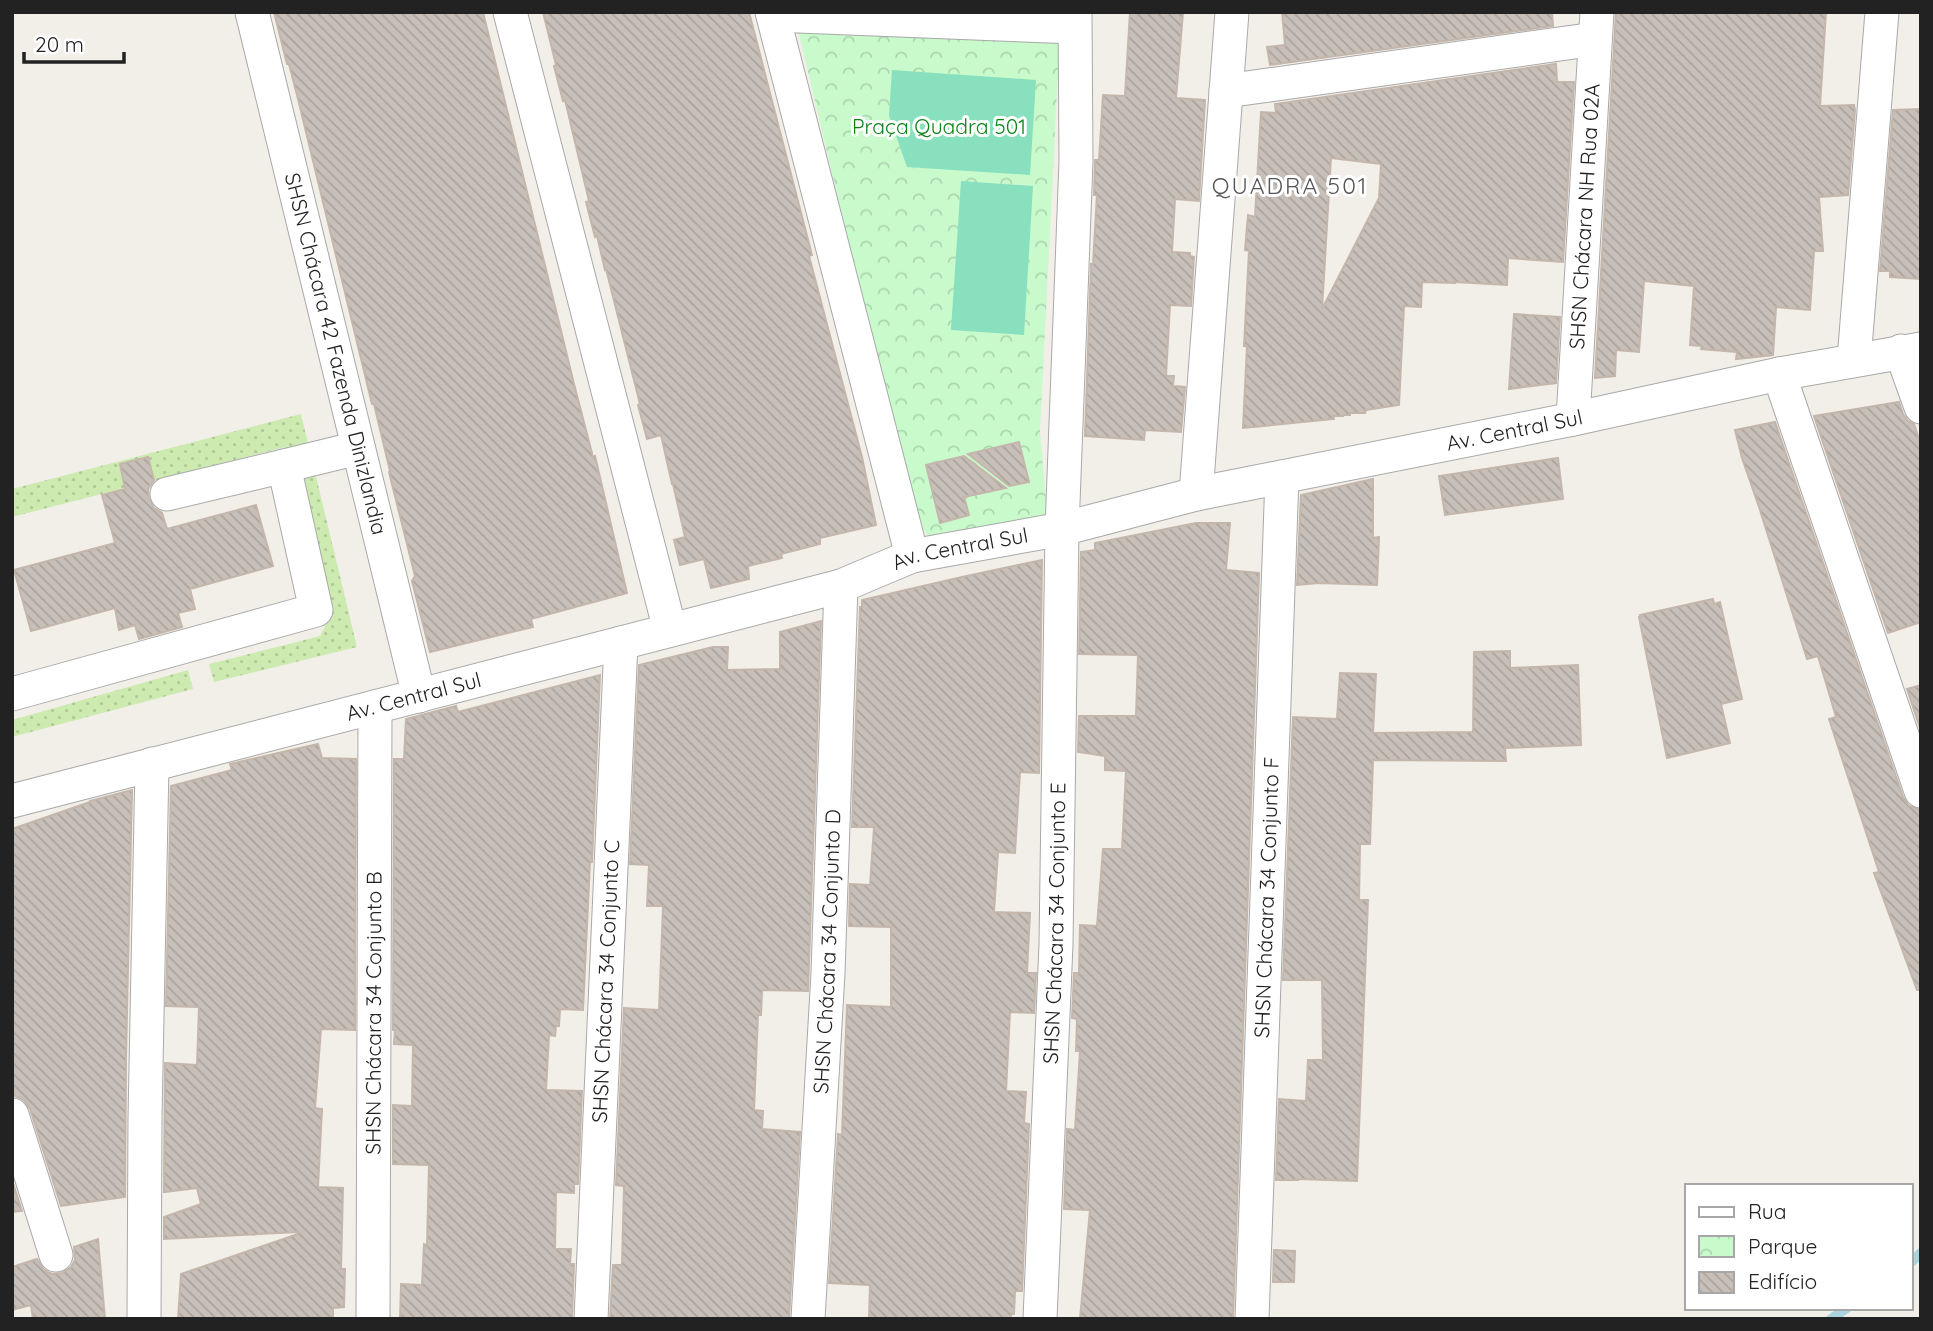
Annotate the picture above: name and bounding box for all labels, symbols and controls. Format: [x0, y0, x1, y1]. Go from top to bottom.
scale bar [24, 21, 124, 65]
text: 20 m [35, 31, 84, 57]
street label: SHSN Chácara NH Rua 02A [1563, 83, 1605, 350]
park label: Praça Quadra 501 [852, 113, 1026, 139]
street label: SHSN Chácara 42 Fazenda Dinizlandia [280, 170, 393, 537]
district label: QUADRA 501 [1212, 171, 1368, 200]
street label: Av. Central Sul [1444, 403, 1585, 456]
street label: Av. Central Sul [888, 521, 1030, 575]
street label: Av. Central Sul [343, 666, 484, 726]
street label: SHSN Chácara 34 Conjunto F [1248, 756, 1284, 1038]
street label: SHSN Chácara 34 Conjunto E [1037, 782, 1070, 1065]
street label: SHSN Chácara 34 Conjunto D [807, 809, 845, 1094]
street label: SHSN Chácara 34 Conjunto C [586, 839, 624, 1123]
street label: SHSN Chácara 34 Conjunto B [360, 871, 386, 1155]
legend [1685, 1184, 1912, 1310]
text: Rua [1748, 1198, 1787, 1224]
text: Parque [1748, 1233, 1817, 1259]
text: Edifício [1748, 1268, 1817, 1294]

